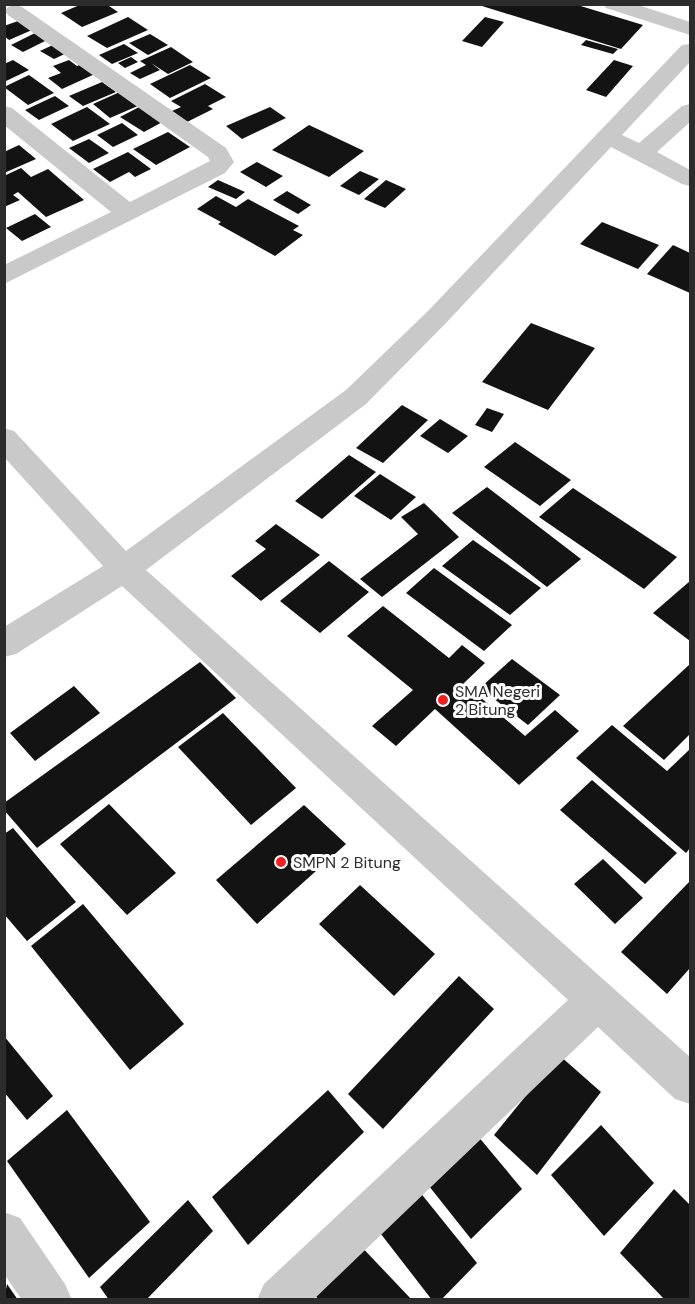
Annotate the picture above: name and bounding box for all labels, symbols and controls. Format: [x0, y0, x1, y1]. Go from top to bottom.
place label: SMA Negeri 2 Bitung [455, 681, 540, 720]
marker: SMA Negeri 2 Bitung [436, 693, 450, 707]
place label: SMPN 2 Bitung [293, 852, 401, 873]
marker: SMPN 2 Bitung [274, 855, 288, 869]

